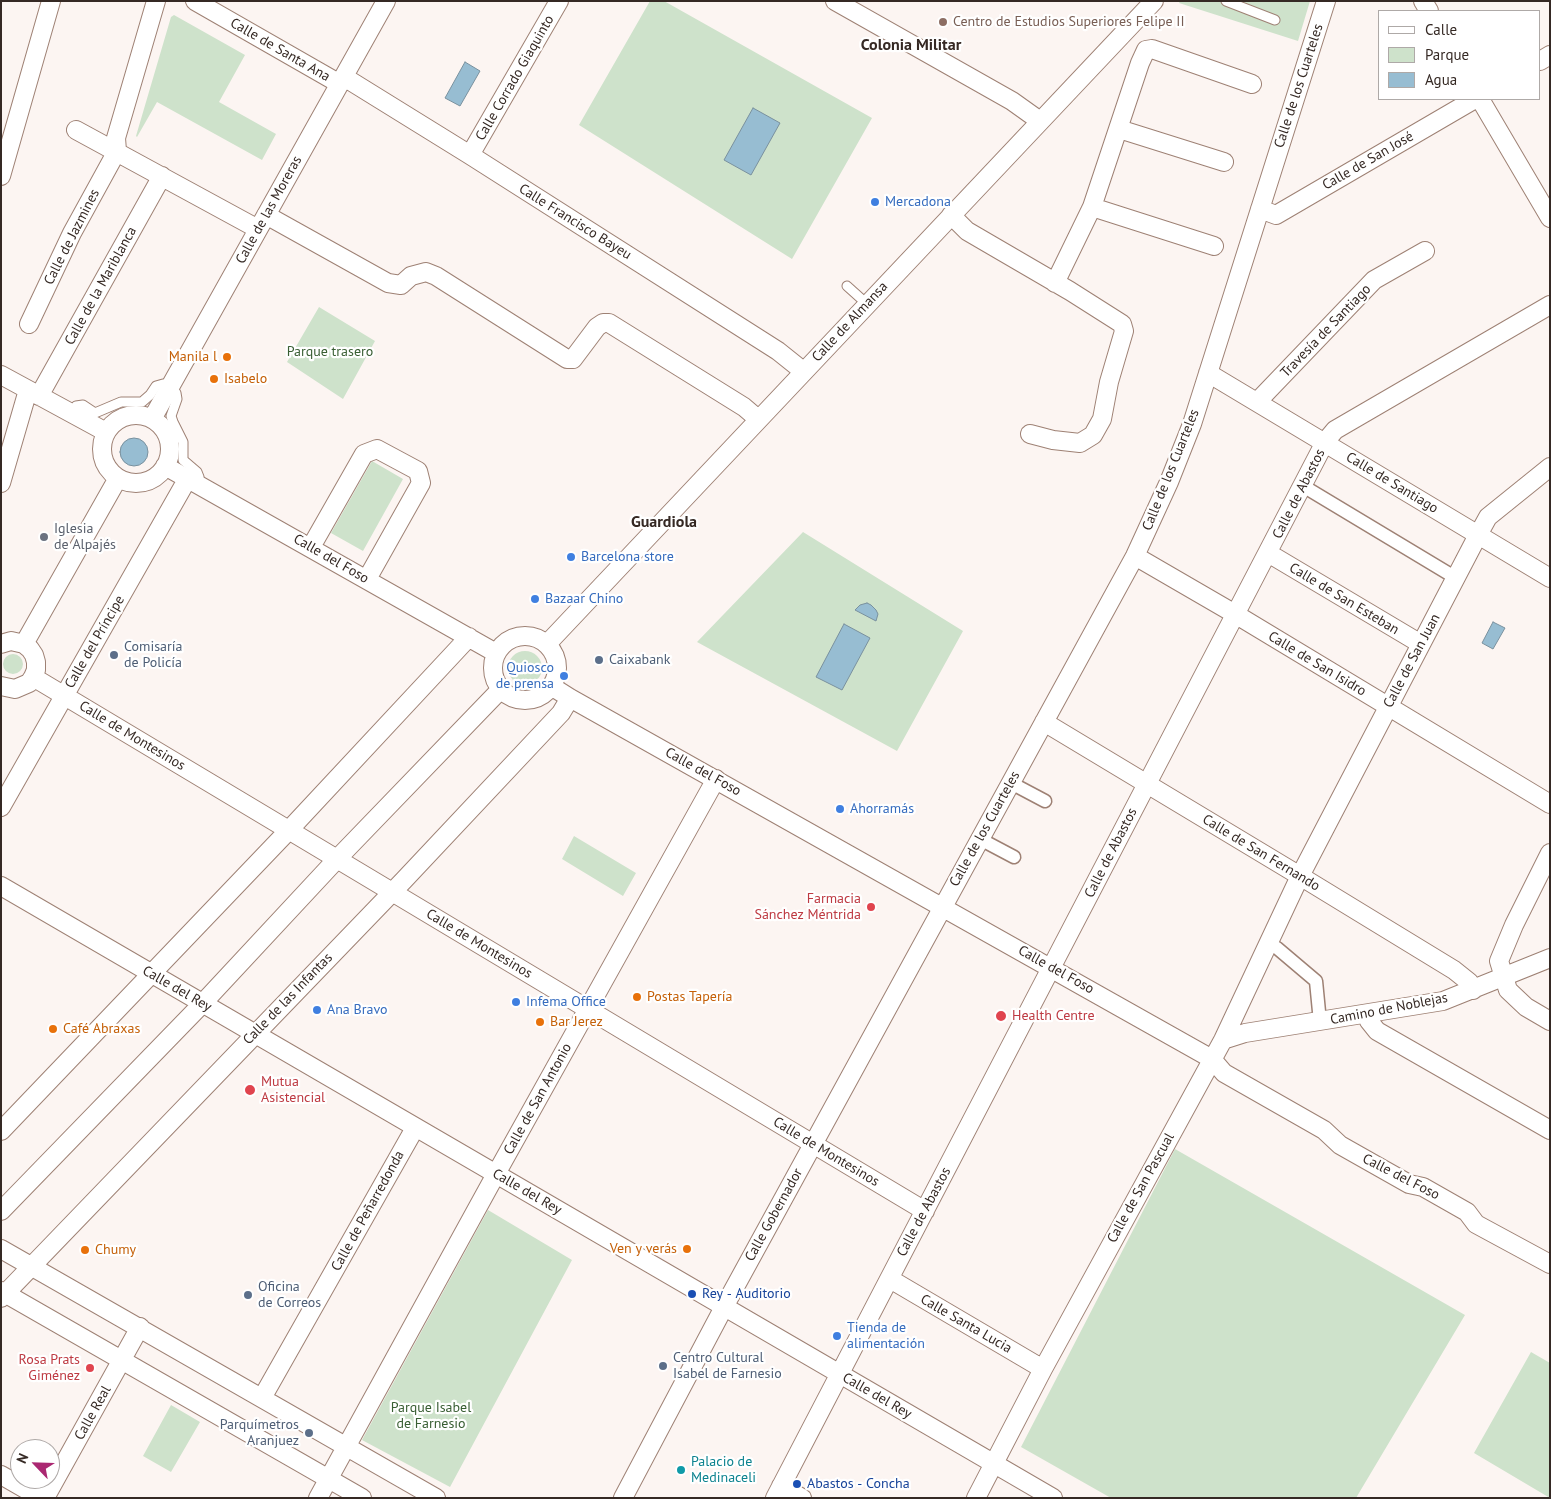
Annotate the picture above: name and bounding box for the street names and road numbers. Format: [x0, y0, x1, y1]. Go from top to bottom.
street label: Calle Corrado Giaquinto [472, 12, 558, 144]
street label: Calle de Santa Ana [227, 15, 333, 85]
street label: Calle de los Cuarteles [1271, 22, 1327, 150]
street label: Calle de San José [1319, 128, 1417, 194]
street label: Calle de las Moreras [232, 153, 306, 267]
street label: Calle Francisco Bayeu [516, 181, 634, 263]
street label: Calle de Jazmines [41, 186, 103, 288]
street label: Calle de la Mariblanca [61, 224, 141, 348]
street label: Calle de Almansa [809, 279, 891, 365]
street label: Travesía de Santiago [1277, 281, 1375, 381]
street label: Calle de los Cuarteles [1139, 407, 1203, 533]
street label: Calle de Abastos [1269, 446, 1329, 542]
street label: Calle de Santiago [1343, 449, 1441, 517]
street label: Calle del Foso [290, 531, 372, 587]
street label: Calle de San Esteban [1286, 560, 1402, 638]
street label: Calle del Príncipe [62, 593, 128, 691]
street label: Calle de San Juan [1380, 611, 1444, 711]
street label: Calle de San Isidro [1265, 628, 1369, 700]
street label: Calle de Montesinos [76, 698, 188, 774]
street label: Calle del Foso [662, 744, 744, 800]
street label: Calle de los Cuarteles [946, 768, 1024, 890]
street label: Calle de Abastos [1081, 805, 1141, 901]
street label: Calle de San Fernando [1199, 811, 1323, 895]
street label: Calle de Montesinos [423, 906, 535, 982]
street label: Calle del Foso [1015, 942, 1097, 998]
street label: Calle de las Infantas [240, 950, 336, 1048]
street label: Calle del Rey [139, 962, 215, 1016]
street label: Camino de Noblejas [1329, 989, 1449, 1029]
street label: Calle de San Antonio [500, 1040, 576, 1158]
street label: Calle de Montesinos [770, 1114, 882, 1190]
street label: Calle de San Pascual [1104, 1130, 1178, 1246]
street label: Calle de Peñarredonda [328, 1148, 408, 1274]
street label: Calle del Foso [1360, 1150, 1442, 1204]
street label: Calle de Abastos [893, 1164, 955, 1260]
street label: Calle del Rey [489, 1165, 565, 1219]
street label: Calle Gobernador [742, 1166, 806, 1264]
street label: Calle Santa Lucia [917, 1291, 1015, 1357]
street label: Calle del Rey [839, 1369, 915, 1423]
street label: Calle Real [71, 1383, 115, 1443]

